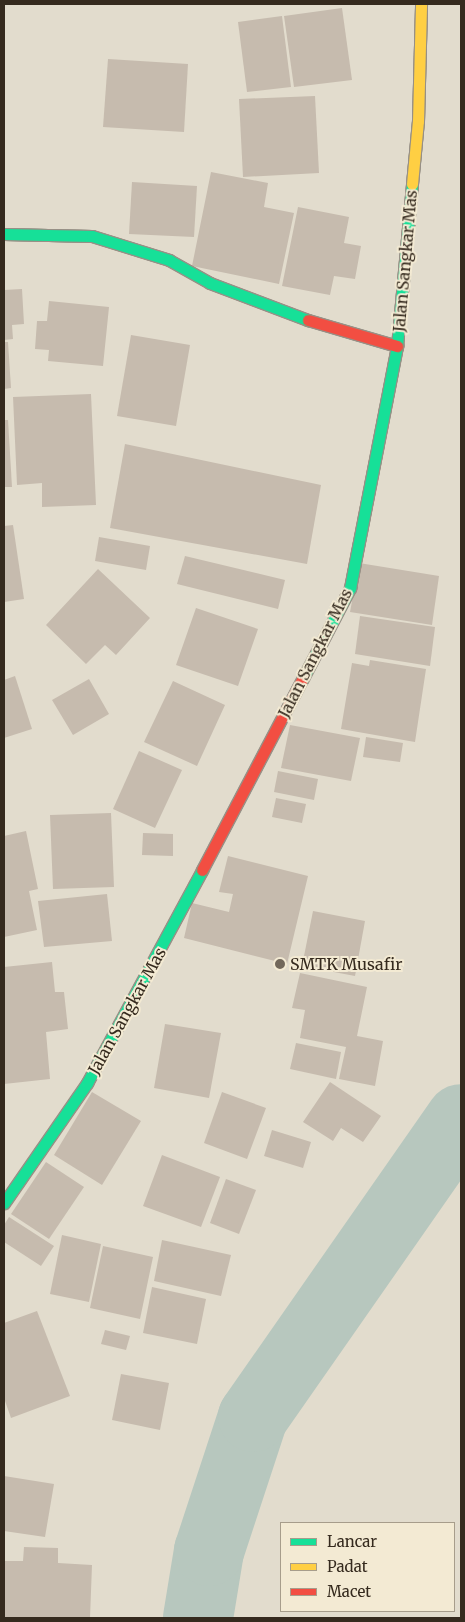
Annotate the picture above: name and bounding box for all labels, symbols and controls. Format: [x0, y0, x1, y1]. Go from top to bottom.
street label: Jalan Sangkar Mas [389, 189, 421, 333]
street label: Jalan Sangkar Mas [274, 585, 356, 721]
street label: Jalan Sangkar Mas [84, 944, 170, 1078]
place label: SMTK Musafir [290, 954, 402, 974]
marker: SMTK Musafir [274, 958, 286, 970]
legend [280, 1522, 455, 1612]
text: Lancar [327, 1532, 377, 1551]
text: Padat [327, 1557, 367, 1576]
text: Macet [327, 1582, 371, 1601]

